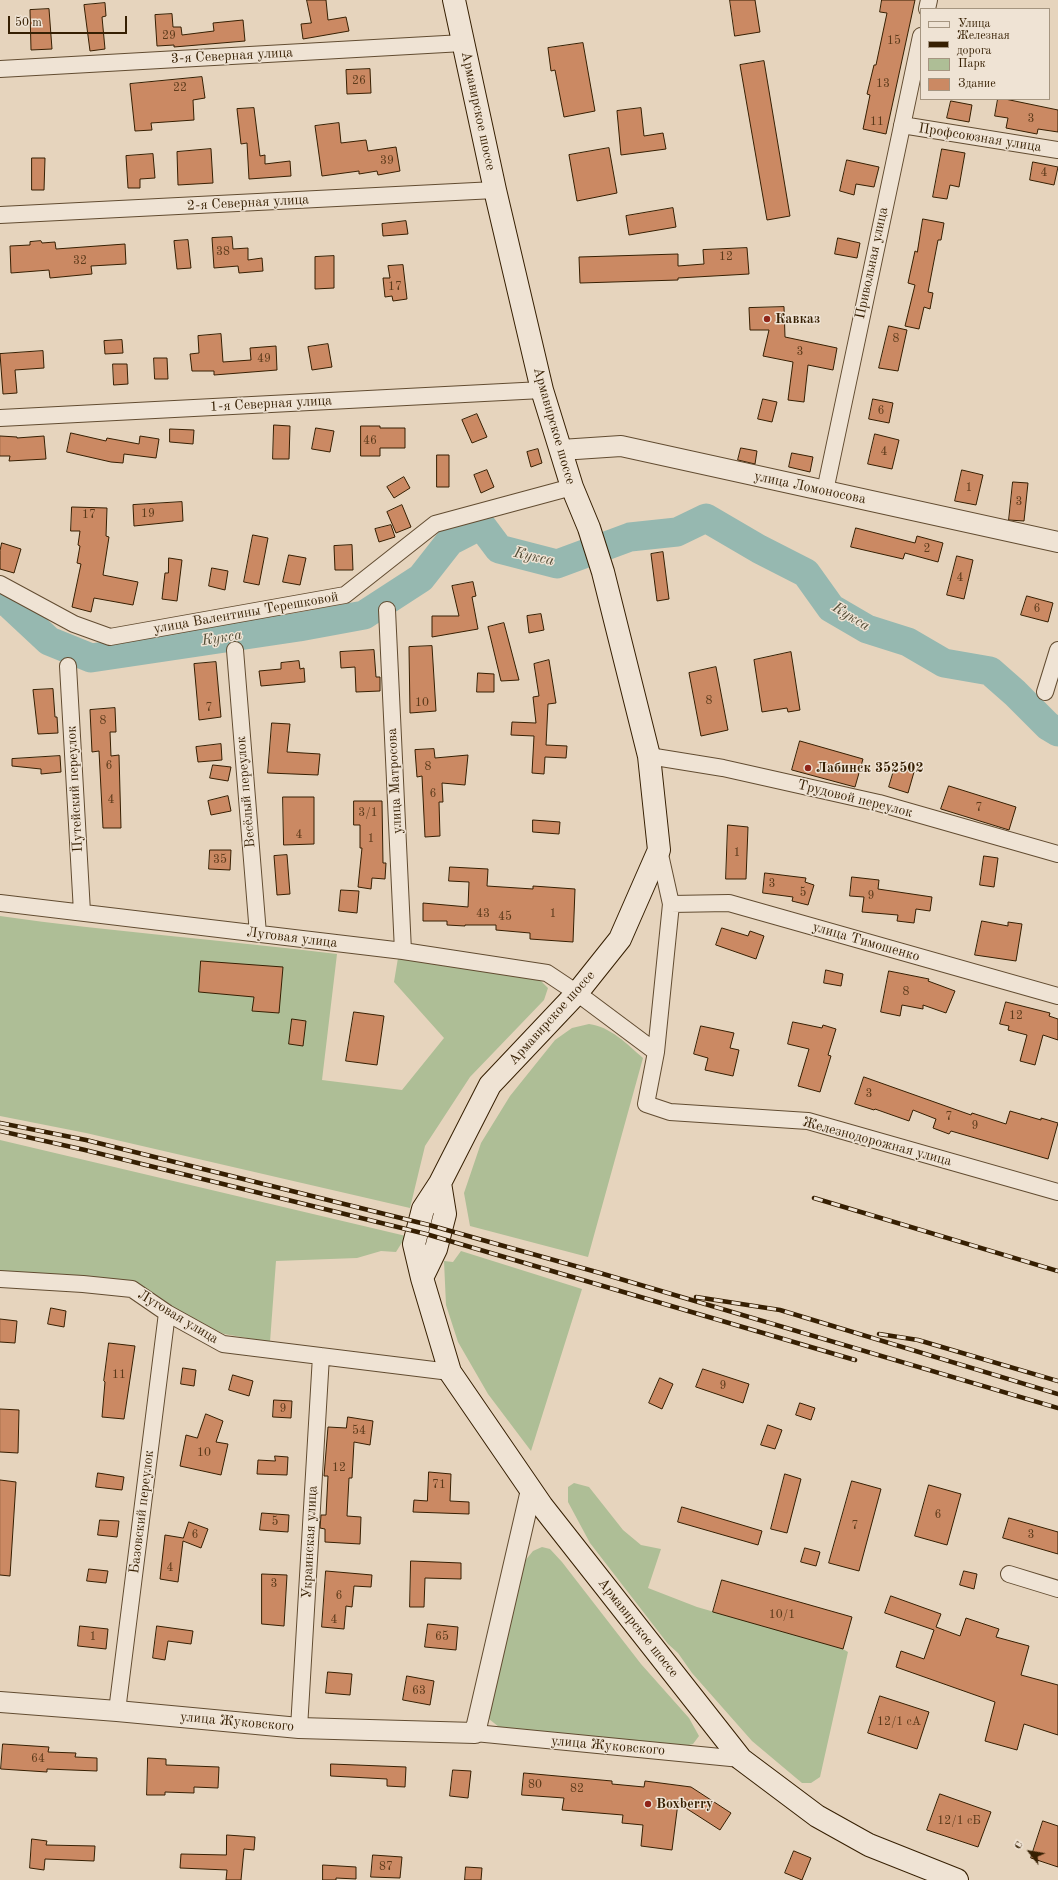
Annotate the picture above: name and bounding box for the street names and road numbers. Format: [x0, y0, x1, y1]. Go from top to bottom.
street label: 3-я Северная улица [170, 44, 294, 68]
street label: Армавирское шоссе [457, 50, 499, 172]
street label: Профсоюзная улица [917, 120, 1043, 156]
street label: 2-я Северная улица [186, 191, 310, 215]
street label: Привольная улица [852, 206, 892, 320]
street label: Армавирское шоссе [529, 365, 579, 487]
street label: 1-я Северная улица [209, 392, 333, 416]
street label: улица Ломоносова [753, 468, 867, 508]
street label: улица Валентины Терешковой [152, 588, 340, 638]
street label: Путейский переулок [63, 725, 87, 853]
street label: улица Матросова [384, 728, 406, 834]
street label: Весёлый переулок [233, 736, 259, 848]
street label: Трудовой переулок [796, 777, 914, 821]
street label: улица Тимошенко [810, 919, 922, 965]
street label: Луговая улица [246, 924, 338, 952]
street label: Армавирское шоссе [505, 967, 599, 1069]
street label: Железнодорожная улица [800, 1114, 954, 1170]
street label: Луговая улица [135, 1286, 221, 1348]
street label: Базовский переулок [126, 1449, 158, 1575]
street label: Украинская улица [299, 1485, 321, 1599]
street label: Армавирское шоссе [594, 1575, 682, 1681]
street label: улица Жуковского [179, 1709, 295, 1735]
street label: улица Жуковского [550, 1733, 666, 1759]

